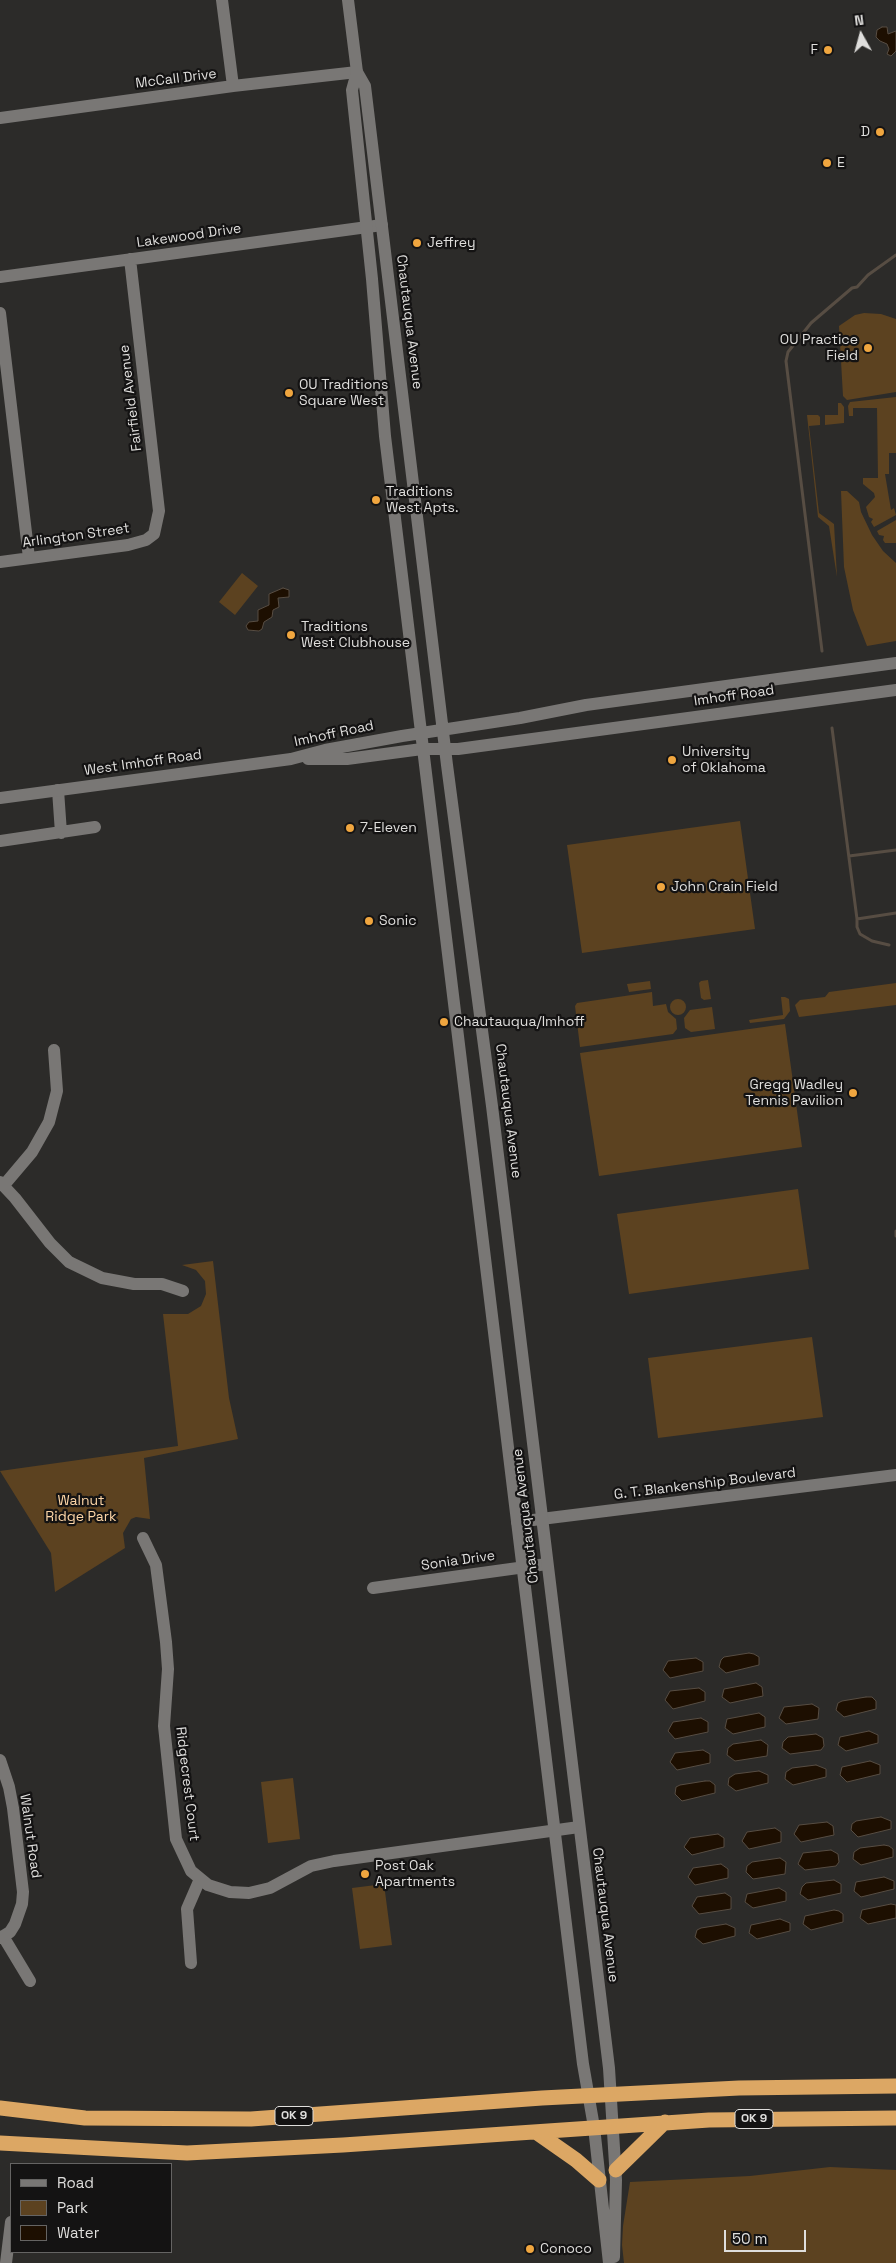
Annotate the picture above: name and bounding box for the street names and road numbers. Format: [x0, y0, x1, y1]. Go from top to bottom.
street label: McCall Drive [135, 66, 217, 92]
street label: Lakewood Drive [136, 220, 242, 252]
street label: Chautauqua Avenue [392, 254, 426, 390]
street label: Fairfield Avenue [116, 344, 146, 452]
street label: Arlington Street [21, 520, 131, 552]
street label: Imhoff Road [693, 682, 775, 710]
street label: Imhoff Road [293, 717, 375, 751]
street label: West Imhoff Road [83, 746, 203, 780]
street label: Chautauqua Avenue [491, 1043, 525, 1179]
street label: Chautauqua Avenue [509, 1448, 543, 1584]
street label: G. T. Blankenship Boulevard [613, 1465, 797, 1503]
street label: Sonia Drive [420, 1548, 496, 1574]
street label: Ridgecrest Court [172, 1726, 202, 1842]
street label: Walnut Road [16, 1793, 44, 1879]
street label: Chautauqua Avenue [588, 1847, 622, 1983]
road number: OK 9 [275, 2106, 313, 2126]
road number: OK 9 [735, 2110, 773, 2128]

